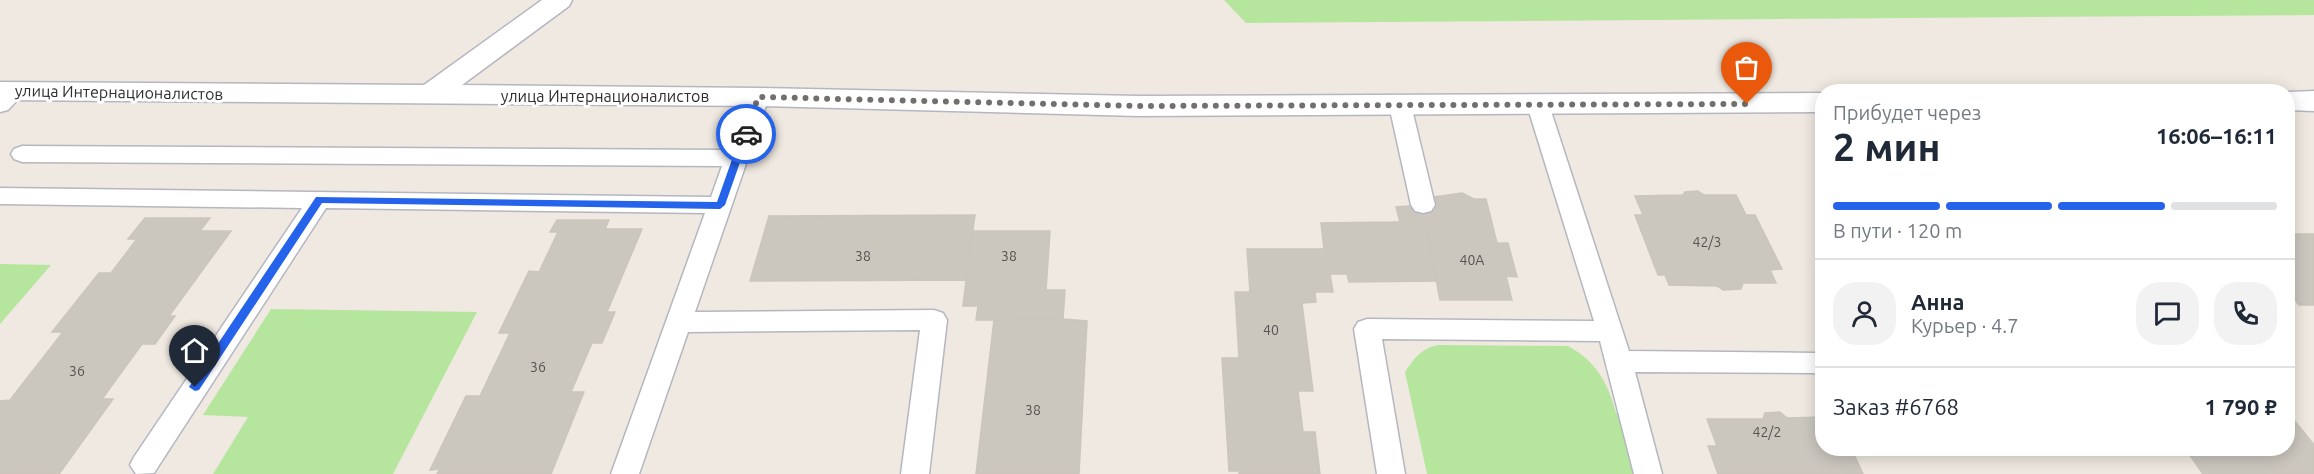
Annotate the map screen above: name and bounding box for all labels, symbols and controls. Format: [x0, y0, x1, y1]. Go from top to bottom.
pin [1721, 42, 1772, 104]
icon: bag [1730, 51, 1763, 84]
street label: улица Интернационалистов [15, 81, 223, 103]
street label: улица Интернационалистов [501, 87, 709, 105]
text: Прибудет через [1833, 101, 1981, 124]
courier [716, 104, 776, 164]
icon: car [730, 118, 763, 151]
text: 16:06–16:11 [2156, 123, 2277, 148]
text: 2 мин [1833, 125, 1941, 168]
text: В пути · 120 m [1833, 219, 1962, 242]
house number: 42/3 [1693, 234, 1721, 250]
house number: 38 [855, 248, 871, 264]
house number: 38 [1001, 248, 1017, 264]
house number: 40А [1460, 252, 1484, 268]
button: person [1833, 282, 1896, 345]
button: chat [2136, 282, 2199, 345]
button: phone [2214, 282, 2277, 345]
text: Анна [1911, 289, 1964, 314]
text: Курьер · 4.7 [1911, 314, 2018, 337]
house number: 40 [1263, 322, 1279, 338]
pin [169, 325, 220, 387]
icon: home [178, 334, 211, 367]
house number: 36 [530, 359, 546, 375]
house number: 36 [69, 363, 85, 379]
text: Заказ #6768 [1833, 394, 1959, 419]
text: 1 790 ₽ [2205, 394, 2277, 419]
house number: 38 [1025, 402, 1041, 418]
house number: 42/2 [1753, 424, 1781, 440]

